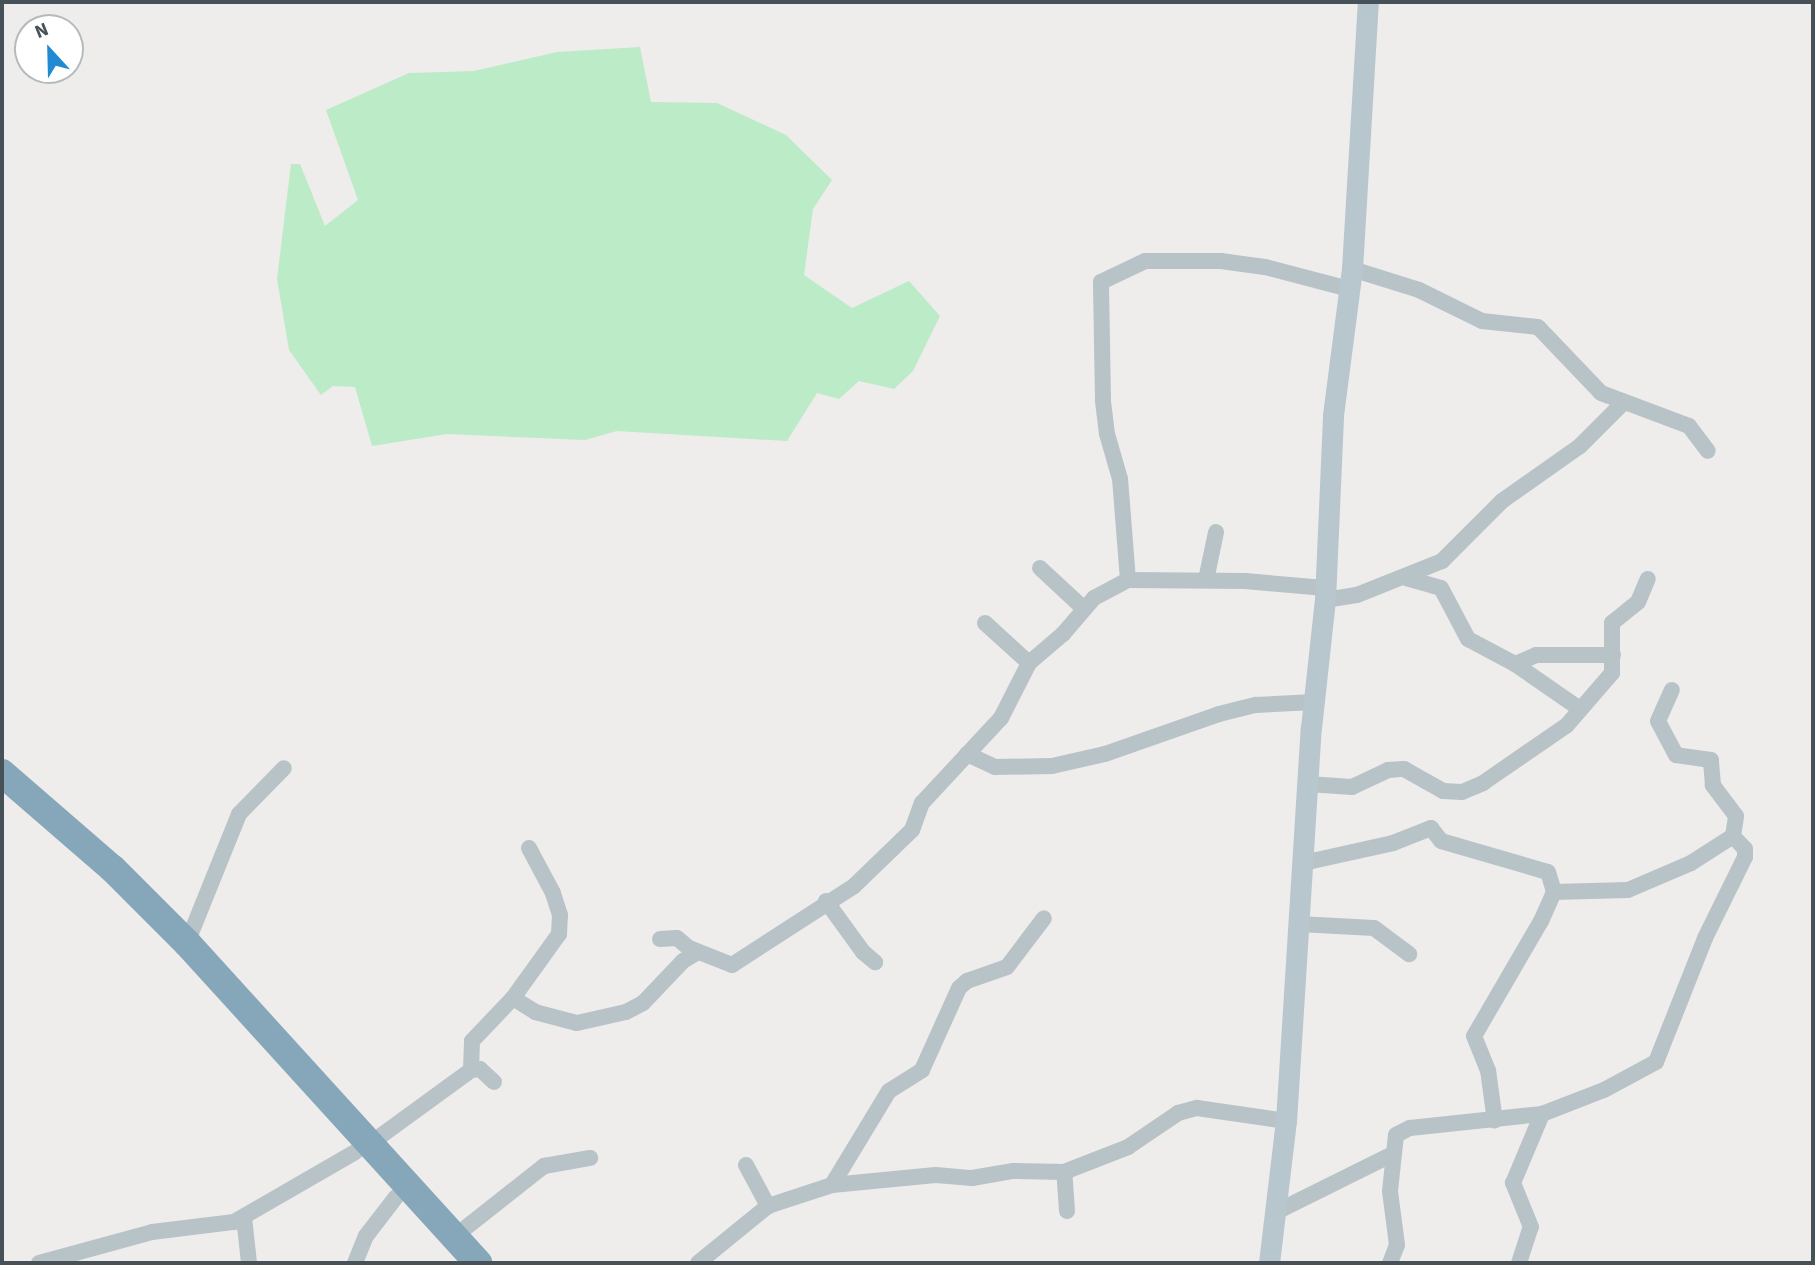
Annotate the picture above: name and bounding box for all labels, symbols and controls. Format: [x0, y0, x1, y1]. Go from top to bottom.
north arrow [14, 14, 84, 84]
text: N [31, 16, 53, 46]

